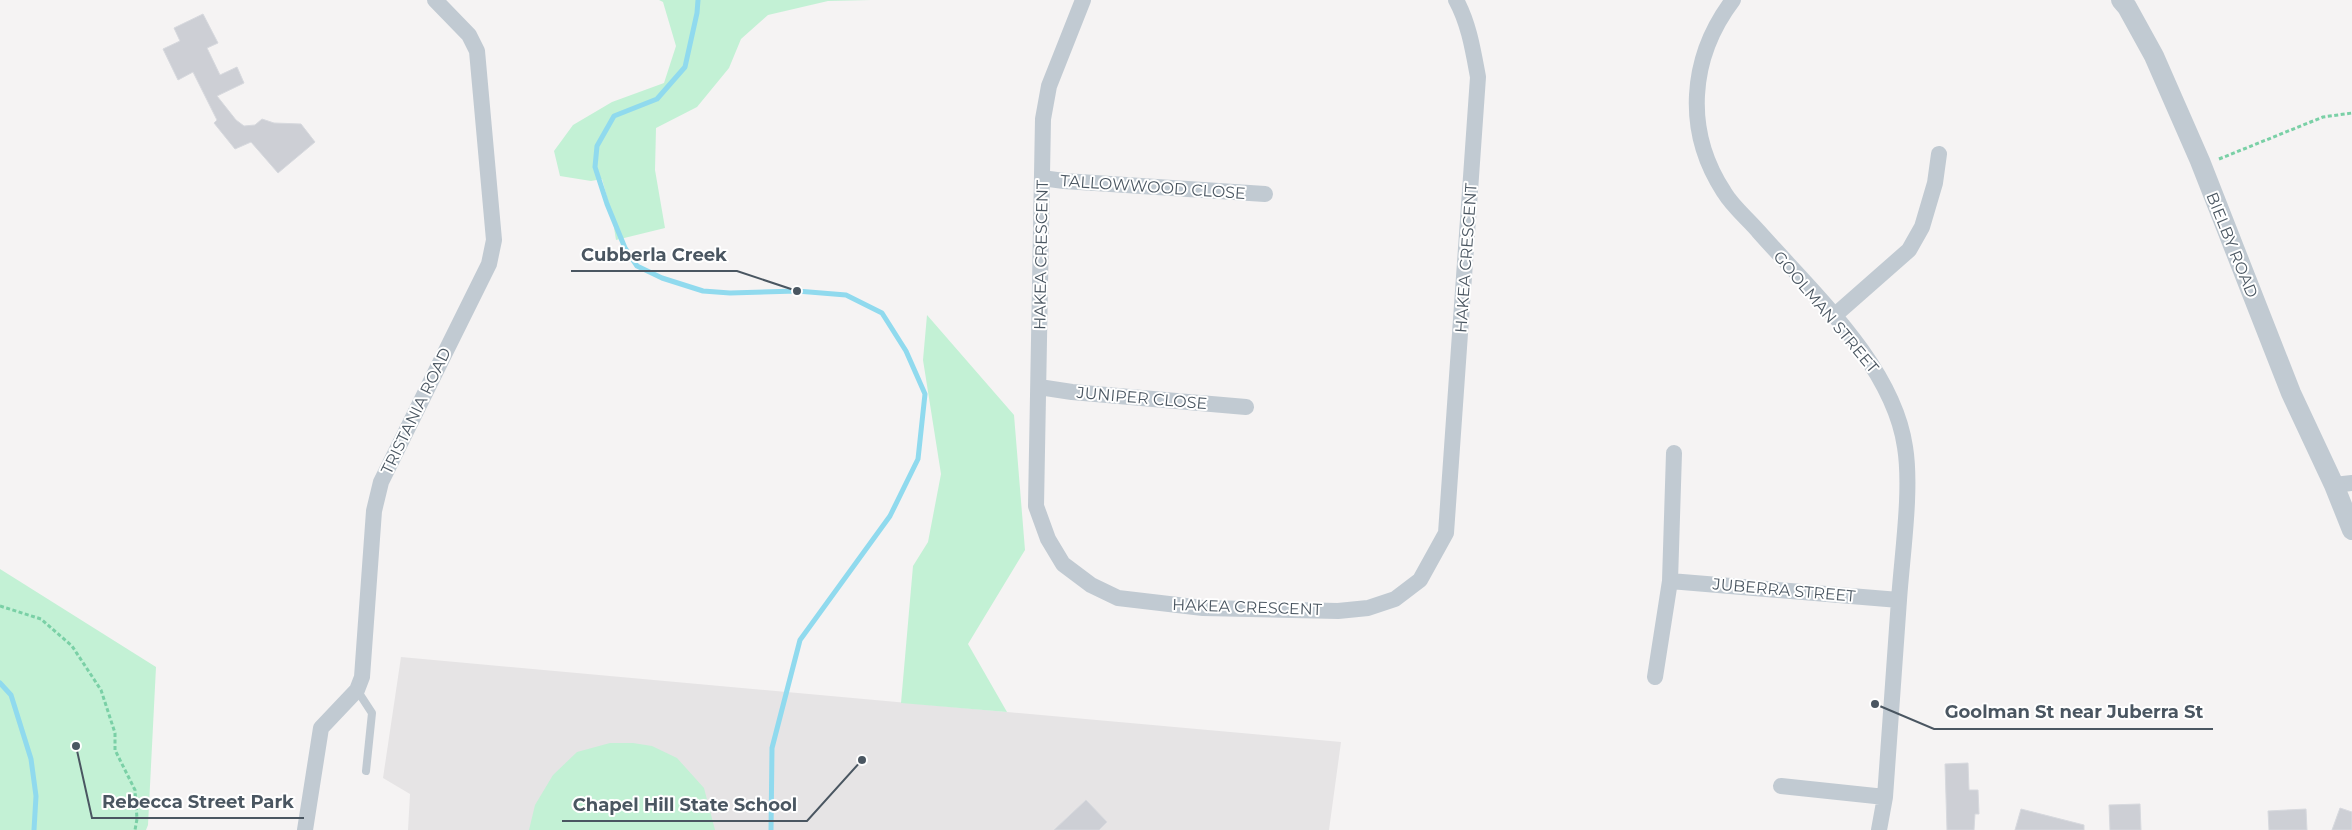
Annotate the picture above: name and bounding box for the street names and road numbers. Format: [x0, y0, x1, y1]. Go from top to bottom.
street label: TALLOWWOOD CLOSE [1060, 171, 1246, 203]
street label: HAKEA CRESCENT [1030, 179, 1052, 330]
street label: HAKEA CRESCENT [1451, 182, 1481, 333]
street label: BIELBY ROAD [2202, 189, 2262, 301]
street label: GOOLMAN STREET [1769, 247, 1883, 378]
street label: TRISTANIA ROAD [377, 345, 455, 477]
street label: JUNIPER CLOSE [1075, 383, 1208, 413]
street label: JUBERRA STREET [1711, 574, 1857, 606]
street label: HAKEA CRESCENT [1172, 595, 1323, 619]

